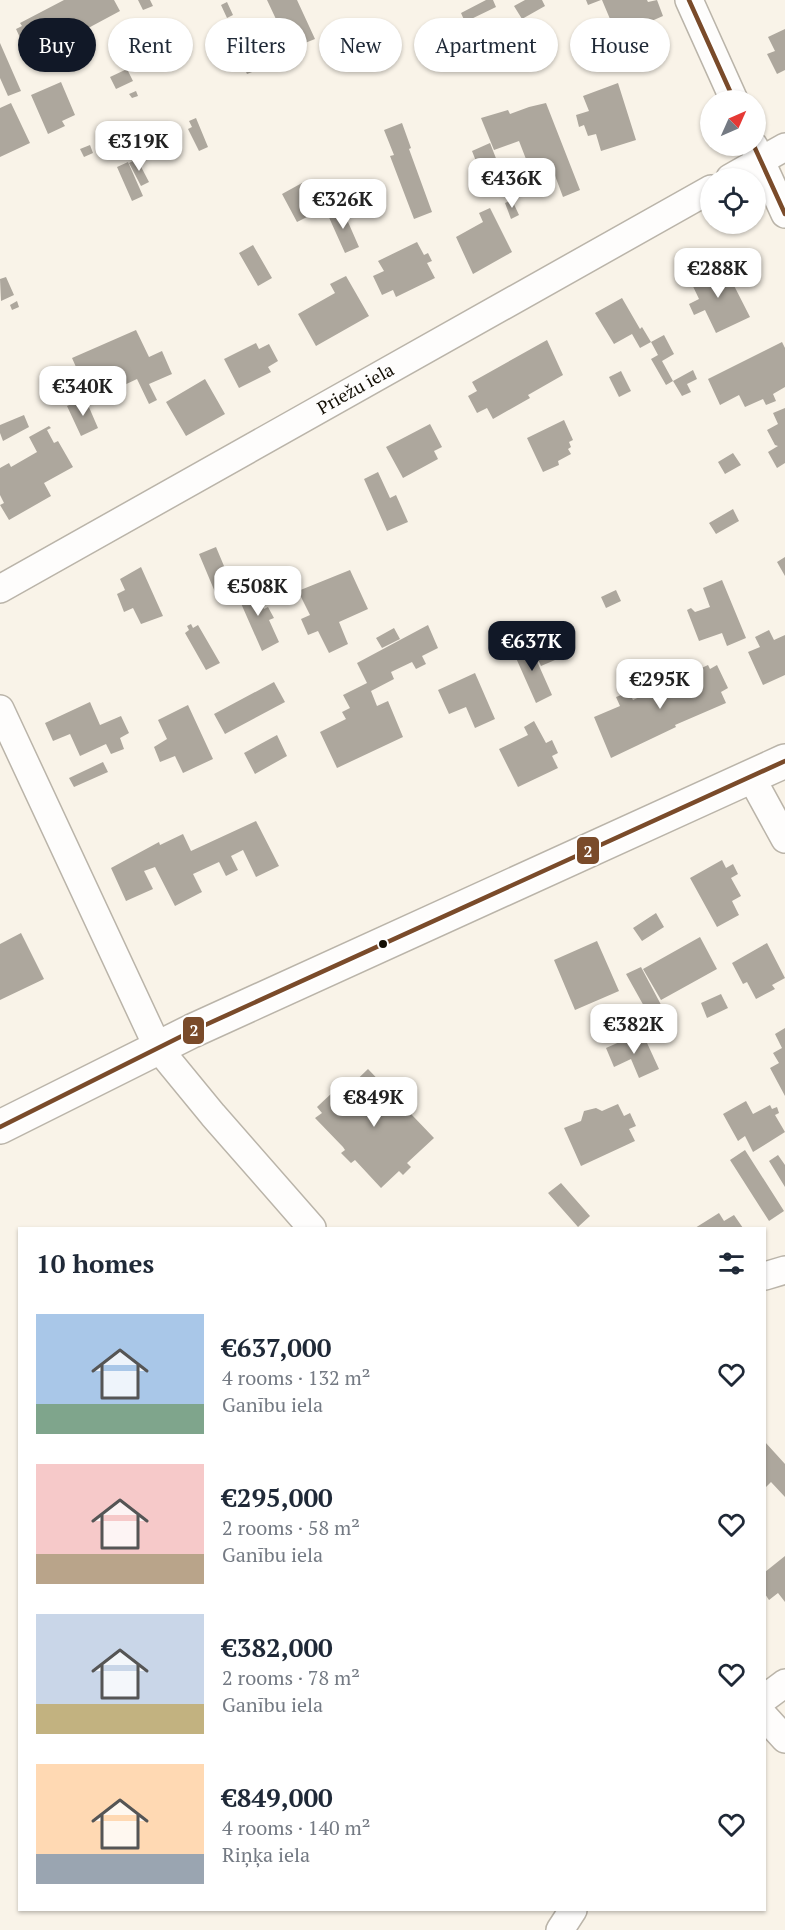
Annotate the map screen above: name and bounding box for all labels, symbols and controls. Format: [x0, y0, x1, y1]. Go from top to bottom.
chip: Buy [18, 18, 96, 72]
chip: Rent [108, 18, 193, 72]
chip: Filters [205, 18, 307, 72]
chip: New [319, 18, 402, 72]
chip: Apartment [414, 18, 558, 72]
chip: House [570, 18, 670, 72]
north arrow [700, 90, 766, 156]
map controls [700, 90, 766, 234]
pin: €319K [97, 121, 181, 172]
text: €319K [109, 127, 169, 154]
pin: €436K [470, 158, 554, 209]
text: €436K [482, 164, 542, 191]
button: locate [700, 168, 766, 234]
pin: €326K [301, 179, 385, 230]
text: €326K [313, 185, 373, 212]
pin: €288K [676, 248, 760, 299]
text: €288K [688, 254, 748, 281]
street label: Priežu iela [312, 357, 398, 419]
pin: €340K [41, 366, 125, 417]
text: €340K [53, 372, 113, 399]
pin: €508K [216, 566, 300, 617]
text: €508K [228, 572, 288, 599]
pin: €637K [490, 621, 574, 672]
text: €637K [502, 627, 562, 654]
pin: €295K [618, 659, 702, 710]
text: €295K [630, 665, 690, 692]
line badge: 2 [576, 836, 600, 865]
text: 2 [583, 840, 593, 862]
unlabelled marker [377, 938, 389, 950]
pin: €382K [592, 1004, 676, 1055]
text: €382K [604, 1010, 664, 1037]
line badge: 2 [182, 1016, 205, 1045]
text: 2 [189, 1019, 199, 1041]
pin: €849K [332, 1077, 416, 1128]
text: €849K [344, 1083, 404, 1110]
text: 10 homes [36, 1246, 154, 1280]
icon: filters [715, 1247, 748, 1280]
text: €637,000 [222, 1330, 331, 1364]
icon: home [84, 1338, 156, 1410]
icon: heart [715, 1358, 748, 1391]
text: 4 rooms · 132 m² [222, 1364, 370, 1391]
text: Ganību iela [222, 1391, 323, 1418]
text: €295,000 [222, 1480, 333, 1514]
icon: home [84, 1488, 156, 1560]
icon: heart [715, 1508, 748, 1541]
text: 2 rooms · 58 m² [222, 1514, 360, 1541]
text: Ganību iela [222, 1541, 323, 1568]
text: €382,000 [222, 1630, 333, 1664]
icon: home [84, 1638, 156, 1710]
icon: heart [715, 1658, 748, 1691]
text: 2 rooms · 78 m² [222, 1664, 360, 1691]
text: Ganību iela [222, 1691, 323, 1718]
text: €849,000 [222, 1780, 333, 1814]
icon: home [84, 1788, 156, 1860]
icon: heart [715, 1808, 748, 1841]
text: 4 rooms · 140 m² [222, 1814, 370, 1841]
text: Riņķa iela [222, 1841, 310, 1868]

